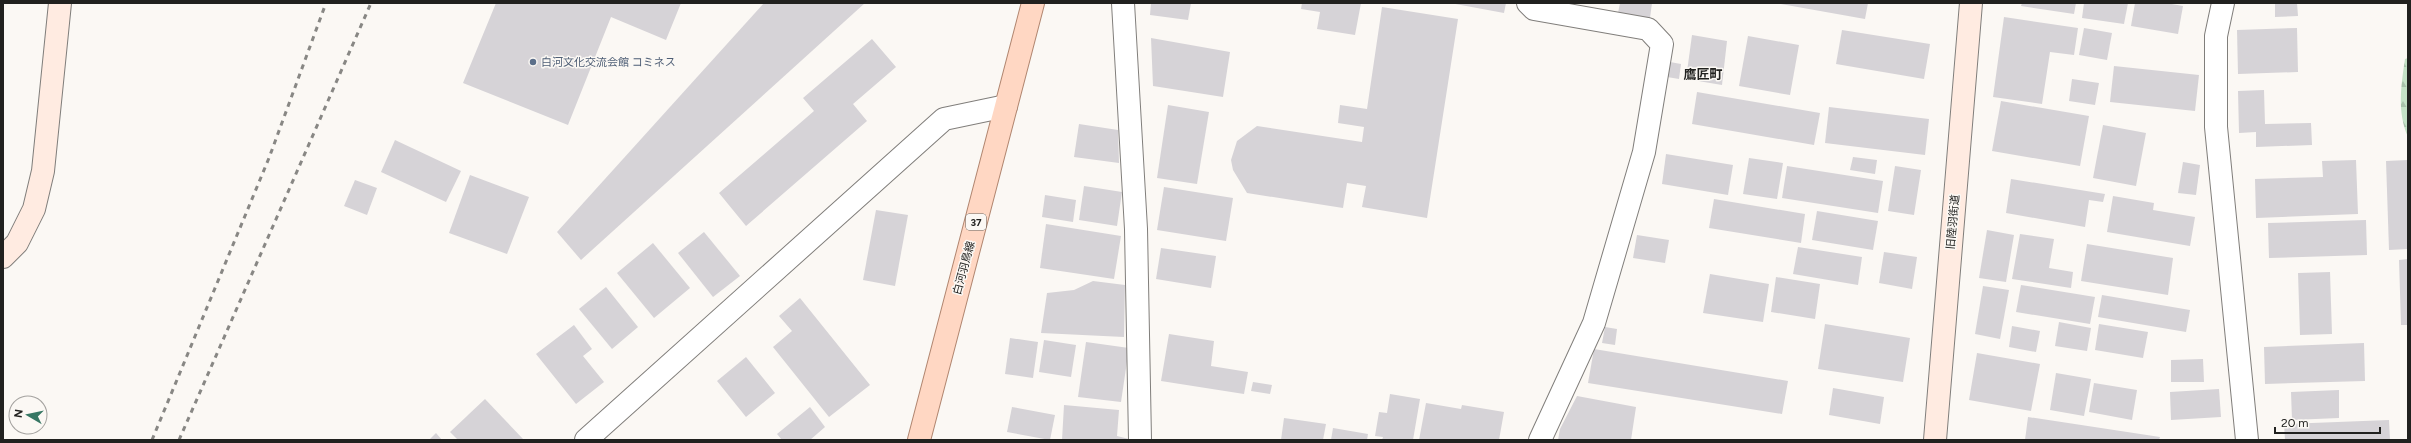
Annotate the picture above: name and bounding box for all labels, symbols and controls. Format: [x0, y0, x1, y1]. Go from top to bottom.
place label: 白河文化交流会館 コミネス [541, 56, 676, 69]
marker: 白河文化交流会館 コミネス [528, 57, 538, 67]
district label: 鷹匠町 [1683, 67, 1723, 82]
street label: 旧陸羽街道 [1944, 194, 1962, 250]
road number: 37 [966, 214, 986, 230]
street label: 白河羽鳥線 [951, 240, 977, 296]
north arrow [8, 395, 48, 435]
text: N [12, 408, 26, 419]
scale bar [2275, 409, 2380, 435]
text: 20 m [2281, 416, 2309, 430]

